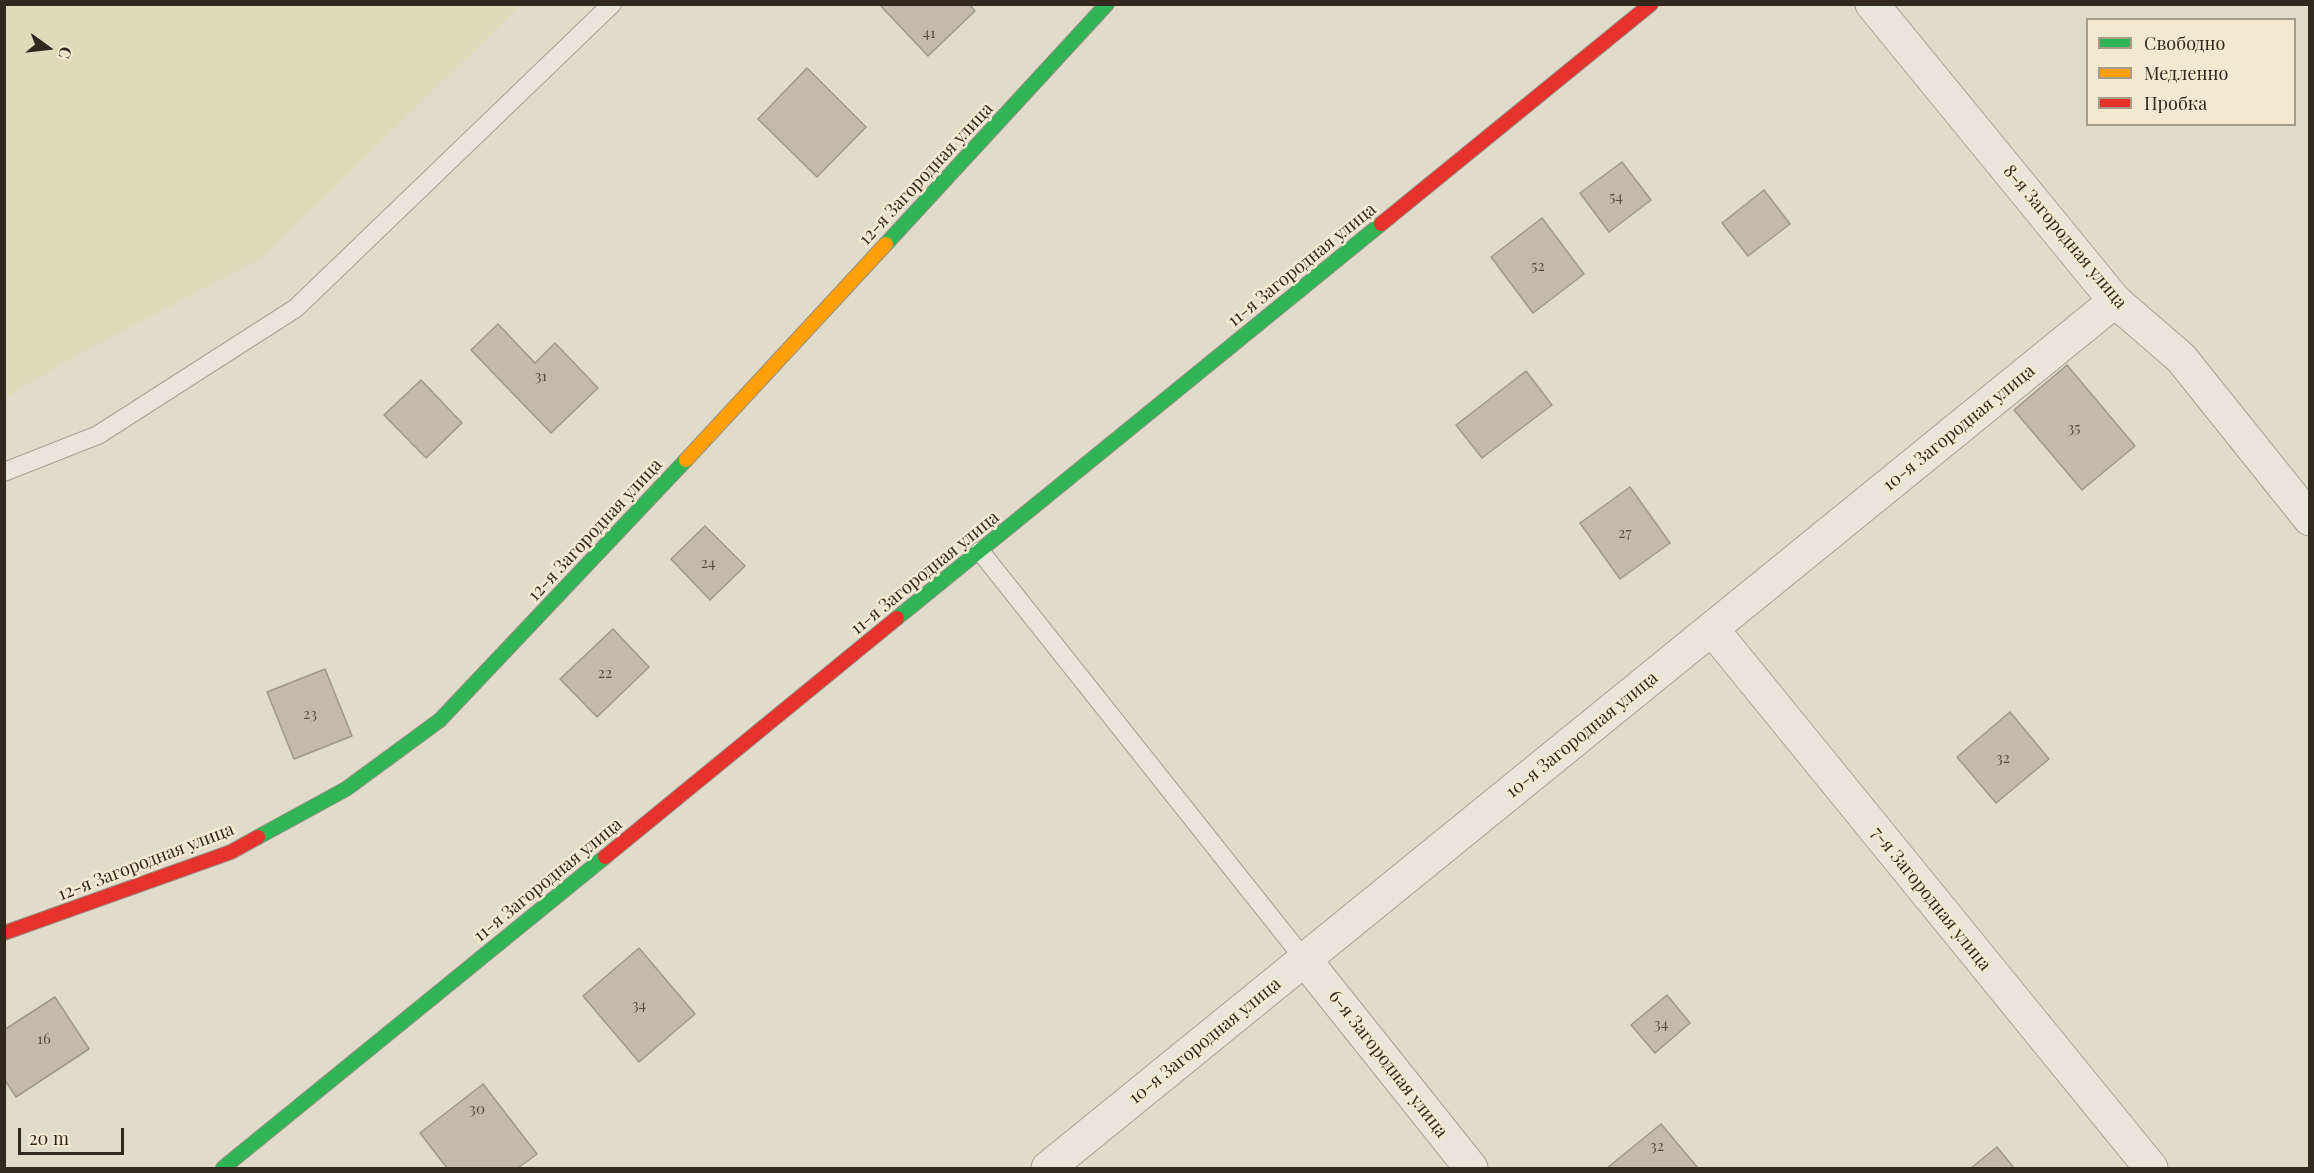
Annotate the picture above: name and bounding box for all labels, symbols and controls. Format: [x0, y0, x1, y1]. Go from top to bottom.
north arrow [18, 18, 78, 78]
legend [2086, 18, 2296, 126]
house number: 41 [923, 24, 935, 42]
text: Свободно [2144, 31, 2225, 55]
text: С [54, 45, 77, 61]
text: Медленно [2144, 61, 2228, 85]
text: Пробка [2144, 91, 2207, 115]
street label: 12-я Загородная улица [854, 98, 998, 250]
street label: 8-я Загородная улица [1999, 161, 2131, 313]
house number: 54 [1609, 188, 1623, 206]
street label: 11-я Загородная улица [1223, 199, 1381, 331]
house number: 52 [1531, 257, 1545, 275]
street label: 10-я Загородная улица [1879, 360, 2039, 496]
house number: 31 [535, 367, 547, 385]
house number: 35 [2068, 419, 2080, 437]
street label: 12-я Загородная улица [523, 454, 667, 606]
street label: 11-я Загородная улица [846, 507, 1004, 639]
house number: 27 [1618, 524, 1632, 542]
house number: 24 [701, 554, 715, 572]
house number: 22 [598, 664, 612, 682]
street label: 10-я Загородная улица [1502, 667, 1662, 803]
house number: 23 [303, 705, 317, 723]
house number: 32 [1996, 749, 2010, 767]
street label: 11-я Загородная улица [469, 814, 627, 946]
street label: 12-я Загородная улица [55, 818, 237, 906]
street label: 7-я Загородная улица [1866, 823, 1996, 975]
street label: 10-я Загородная улица [1125, 973, 1285, 1109]
street label: 6-я Загородная улица [1324, 986, 1452, 1142]
house number: 34 [632, 996, 646, 1014]
house number: 34 [1654, 1015, 1668, 1033]
house number: 16 [37, 1030, 51, 1048]
house number: 30 [469, 1100, 485, 1118]
scale bar [21, 1116, 128, 1154]
text: 20 m [29, 1126, 69, 1150]
house number: 32 [1650, 1137, 1664, 1155]

